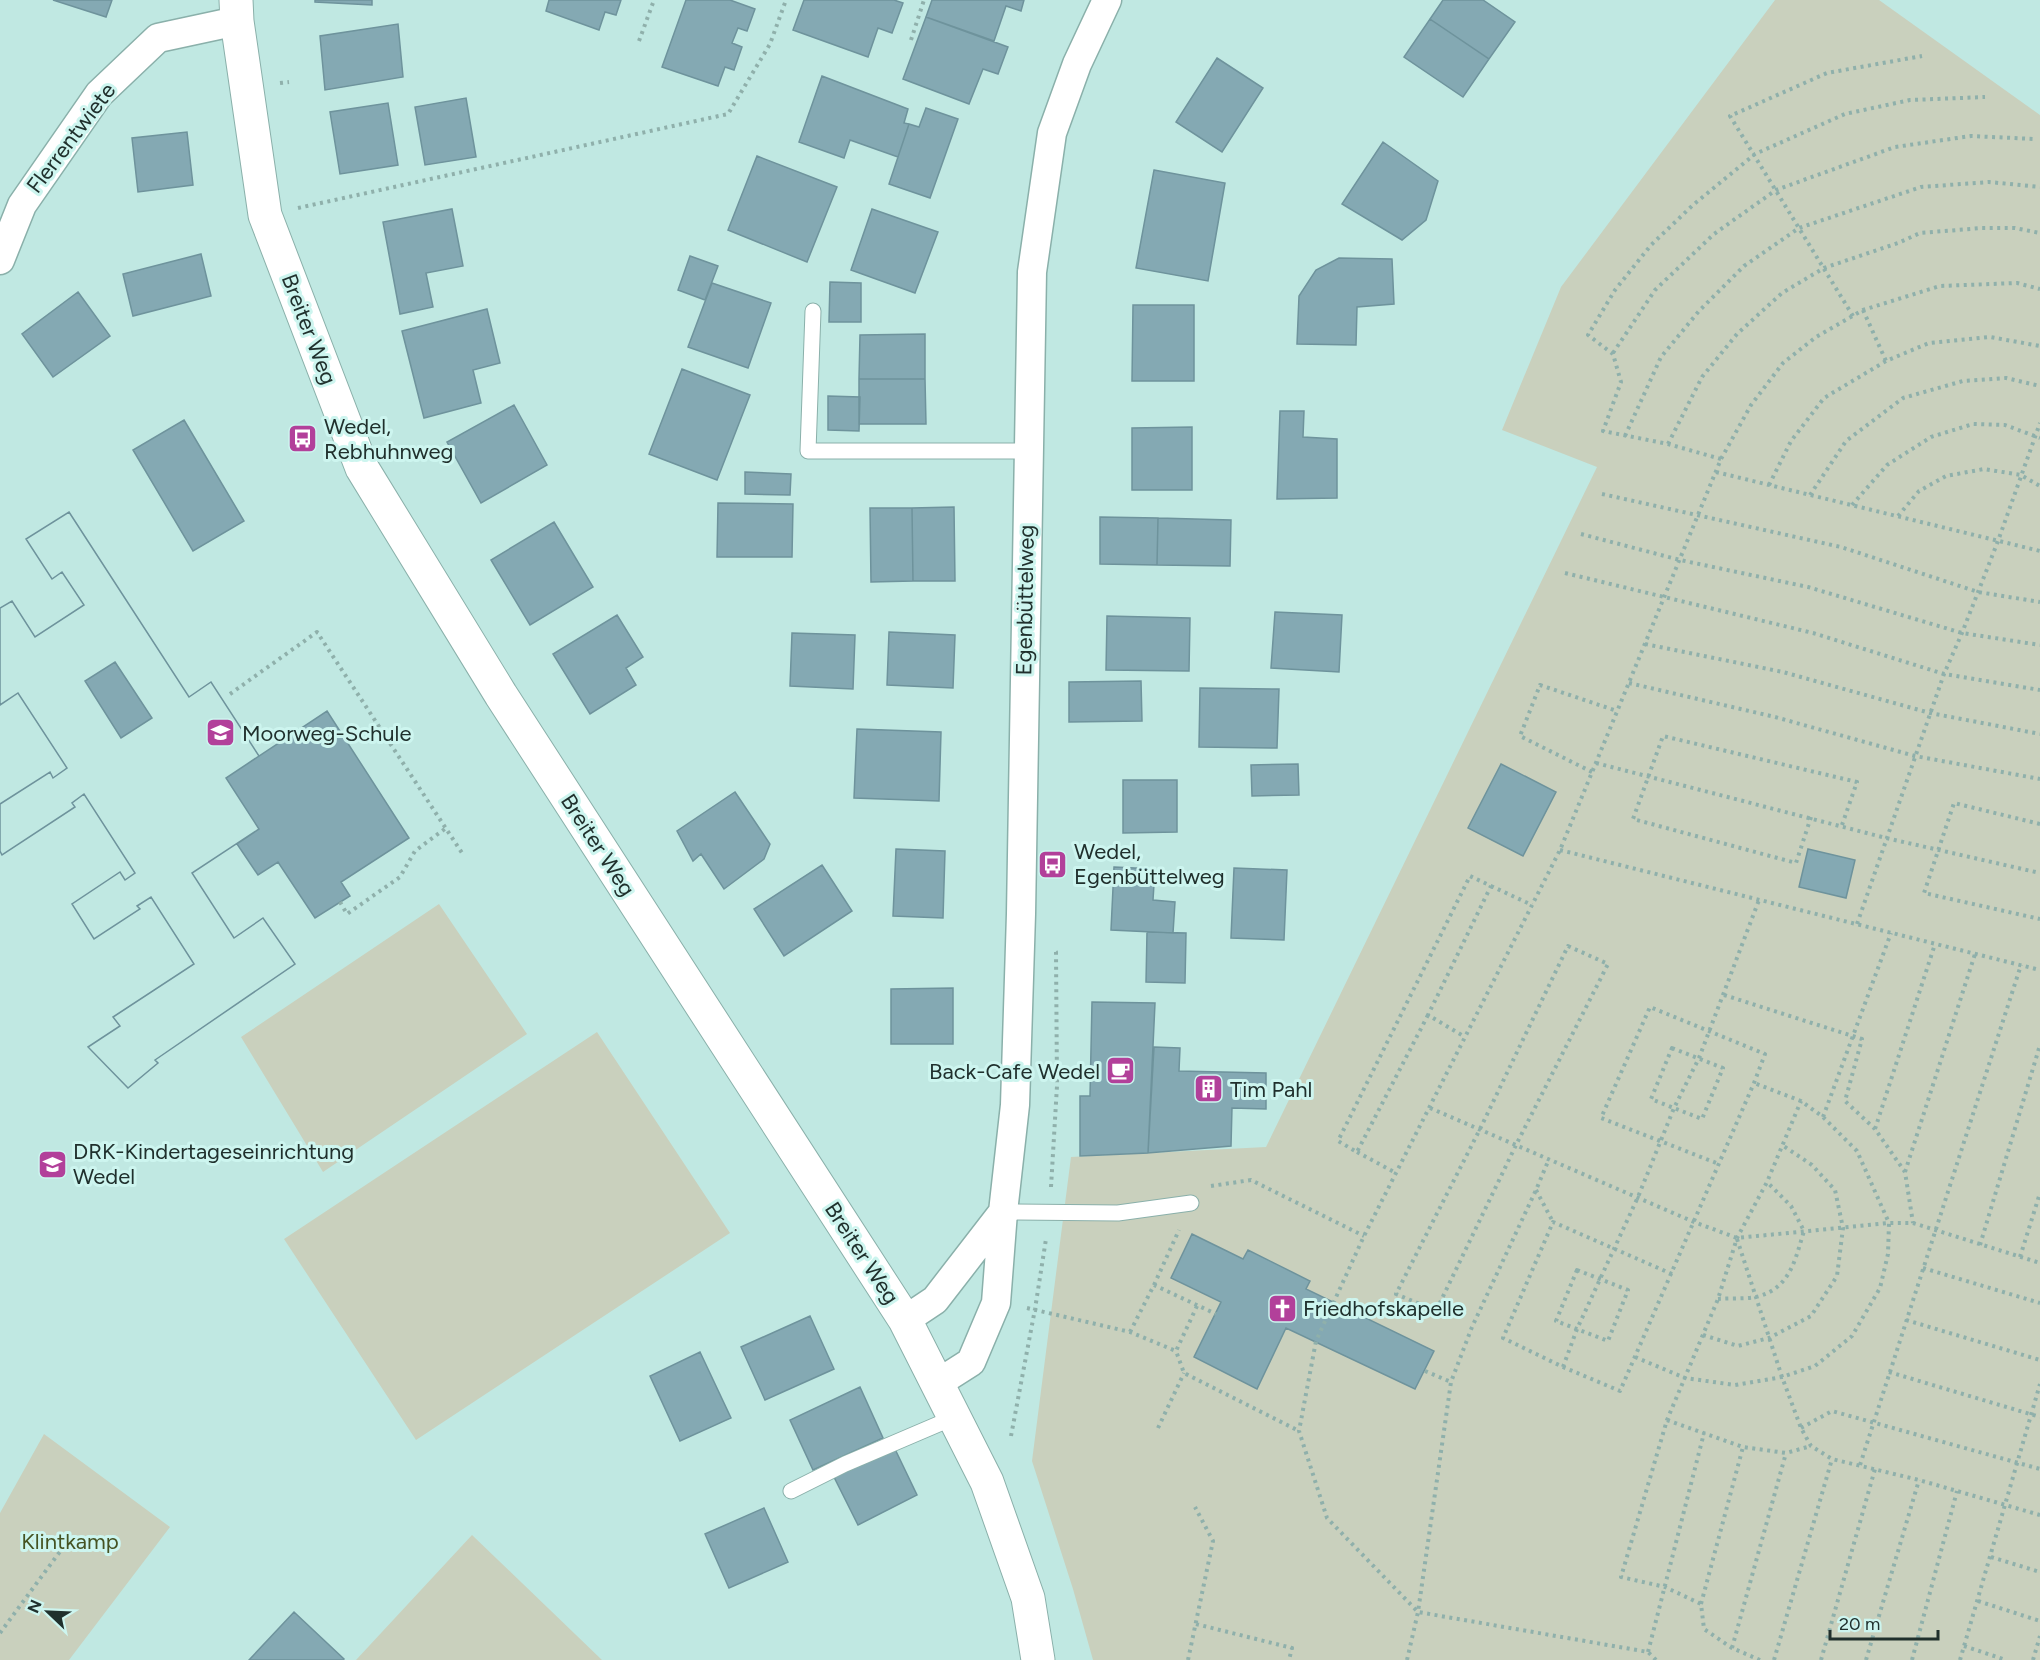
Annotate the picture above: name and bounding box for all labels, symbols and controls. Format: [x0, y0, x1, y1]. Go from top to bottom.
street label: Flerrentwiete [21, 78, 121, 198]
street label: Breiter Weg [276, 270, 342, 388]
place label: Wedel, Rebhuhnweg [324, 413, 454, 465]
bus stop icon: Wedel, Rebhuhnweg [287, 423, 319, 455]
street label: Egenbüttelweg [1010, 524, 1040, 676]
school or university icon: Moorweg-Schule [205, 717, 237, 749]
place label: Moorweg-Schule [242, 720, 411, 747]
street label: Breiter Weg [555, 789, 641, 901]
place label: Wedel, Egenbüttelweg [1074, 838, 1225, 890]
bus stop icon: Wedel, Egenbüttelweg [1037, 848, 1069, 880]
cafe icon: Back-Cafe Wedel [1105, 1055, 1137, 1087]
place label: Back-Cafe Wedel [929, 1058, 1100, 1085]
building icon: Tim Pahl [1193, 1073, 1225, 1105]
place label: Tim Pahl [1230, 1076, 1312, 1103]
place label: DRK-Kindertageseinrichtung Wedel [73, 1138, 354, 1190]
school or university icon: DRK-Kindertageseinrichtung Wedel [36, 1148, 68, 1180]
street label: Breiter Weg [819, 1197, 905, 1309]
church icon: Friedhofskapelle [1266, 1292, 1298, 1324]
place label: Friedhofskapelle [1303, 1295, 1464, 1322]
park label: Klintkamp [21, 1528, 119, 1555]
north arrow [18, 1582, 78, 1642]
text: N [23, 1597, 46, 1616]
scale bar [1830, 1603, 1938, 1641]
text: 20 m [1839, 1613, 1880, 1635]

